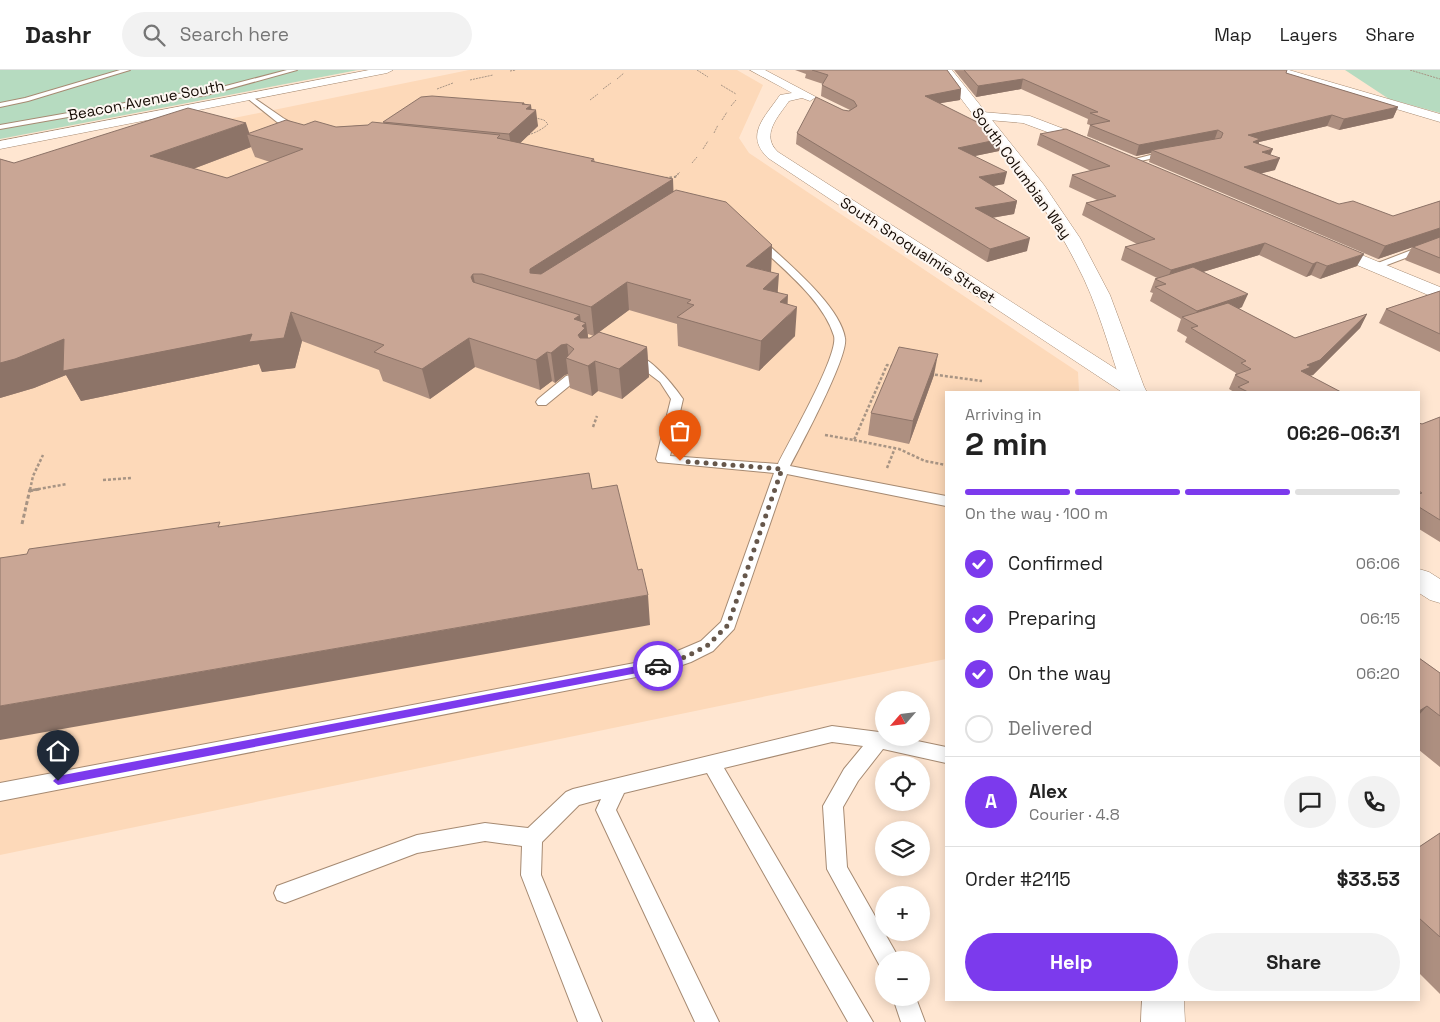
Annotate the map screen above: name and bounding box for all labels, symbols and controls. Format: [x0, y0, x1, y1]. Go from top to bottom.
search box [122, 12, 472, 57]
text: Dashr [25, 19, 92, 50]
icon: search [140, 21, 168, 49]
text: Search here [180, 22, 289, 47]
text: Map [1214, 23, 1252, 46]
text: Layers [1280, 23, 1337, 46]
text: Share [1365, 23, 1415, 46]
street label: Beacon Avenue South [66, 76, 226, 124]
street label: South Columbian Way [968, 104, 1076, 242]
street label: South Snoqualmie Street [837, 193, 999, 307]
text: Arriving in [965, 404, 1042, 425]
pin [659, 410, 701, 461]
icon: bag [666, 417, 694, 445]
text: 06:26–06:31 [1287, 421, 1400, 446]
text: 2 min [965, 424, 1048, 464]
text: On the way · 100 m [965, 503, 1108, 524]
icon: check [965, 550, 993, 578]
text: Confirmed [1008, 551, 1103, 576]
text: 06:06 [1356, 553, 1400, 574]
icon: check [965, 605, 993, 633]
text: Preparing [1008, 606, 1096, 631]
text: 06:15 [1360, 608, 1400, 629]
courier [633, 641, 683, 691]
icon: car [644, 652, 672, 680]
icon: check [965, 660, 993, 688]
text: On the way [1008, 661, 1111, 686]
text: 06:20 [1356, 663, 1400, 684]
north arrow [875, 691, 930, 746]
map controls [875, 691, 930, 1006]
text: Delivered [1008, 716, 1093, 741]
pin [37, 730, 79, 781]
icon: home [44, 737, 72, 765]
button: locate [875, 756, 930, 811]
button: chat [1284, 776, 1336, 828]
button: phone [1348, 776, 1400, 828]
text: Alex [1029, 779, 1068, 804]
text: A [985, 789, 997, 814]
text: Courier · 4.8 [1029, 804, 1120, 825]
button: layers [875, 821, 930, 876]
text: Order #2115 [965, 867, 1071, 892]
text: $33.53 [1337, 867, 1400, 892]
button: + [875, 886, 930, 941]
button: Help [965, 933, 1178, 991]
button: Share [1188, 933, 1400, 991]
button: − [875, 951, 930, 1006]

